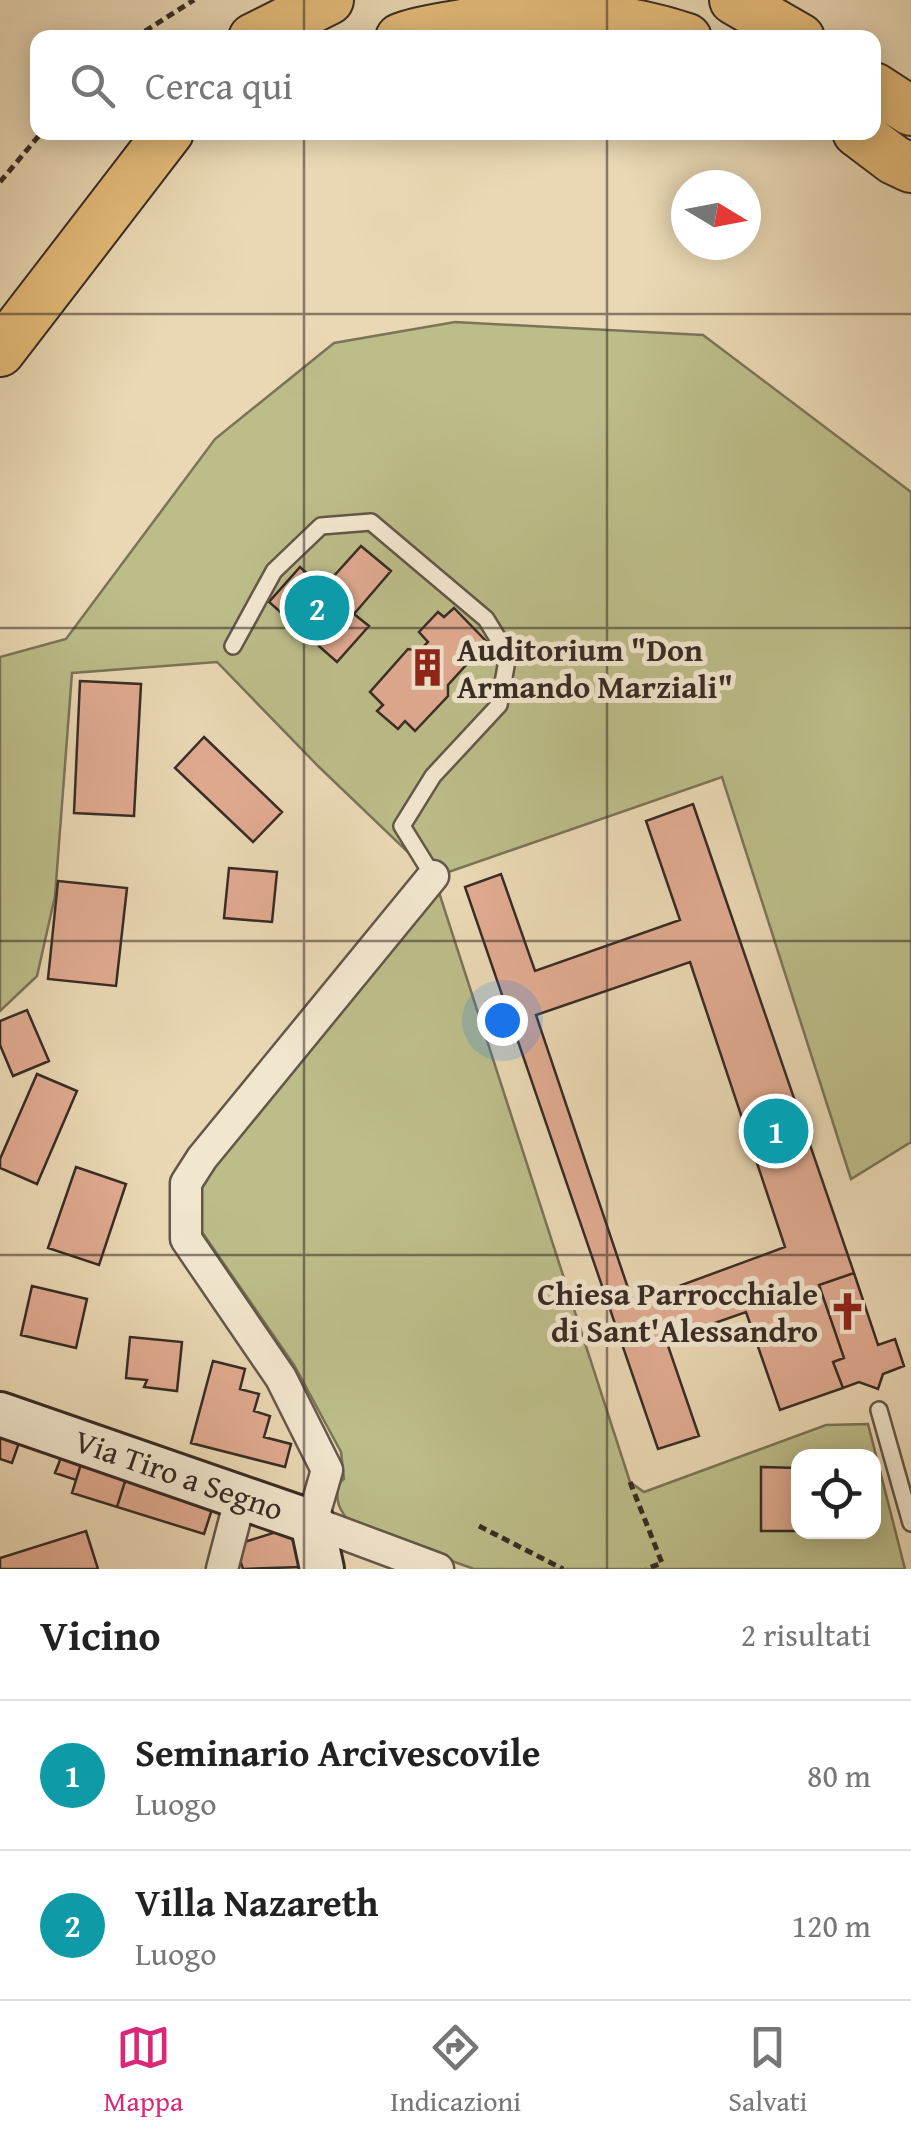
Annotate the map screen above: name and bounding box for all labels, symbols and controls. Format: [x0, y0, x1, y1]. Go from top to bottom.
search box [30, 30, 881, 140]
text: Cerca qui [145, 57, 293, 113]
icon: search [65, 58, 120, 113]
north arrow [671, 170, 761, 260]
pin: 2 [284, 570, 350, 646]
place label: Auditorium "Don Armando Marziali" [457, 626, 733, 710]
building icon: Auditorium "Don Armando Marziali" [406, 647, 448, 689]
your location [477, 995, 528, 1046]
pin: 1 [744, 1094, 808, 1168]
place label: Chiesa Parrocchiale di Sant'Alessandro [537, 1270, 818, 1354]
church icon: Chiesa Parrocchiale di Sant'Alessandro [827, 1291, 869, 1333]
street label: Via Tiro a Segno [68, 1417, 290, 1532]
map controls [791, 1449, 881, 1539]
button: locate [791, 1449, 881, 1539]
text: Vicino [40, 1604, 161, 1665]
text: 2 risultati [741, 1611, 871, 1658]
text: Seminario Arcivescovile [135, 1724, 541, 1780]
text: 1 [64, 1752, 81, 1799]
text: 80 m [807, 1752, 871, 1799]
text: Luogo [135, 1780, 216, 1827]
text: Villa Nazareth [135, 1874, 379, 1930]
text: 2 [64, 1902, 81, 1949]
text: 120 m [792, 1902, 871, 1949]
text: Luogo [135, 1930, 216, 1977]
tab: Mappa [104, 2020, 183, 2121]
tab: Indicazioni [390, 2020, 521, 2121]
tab: Salvati [728, 2020, 807, 2121]

